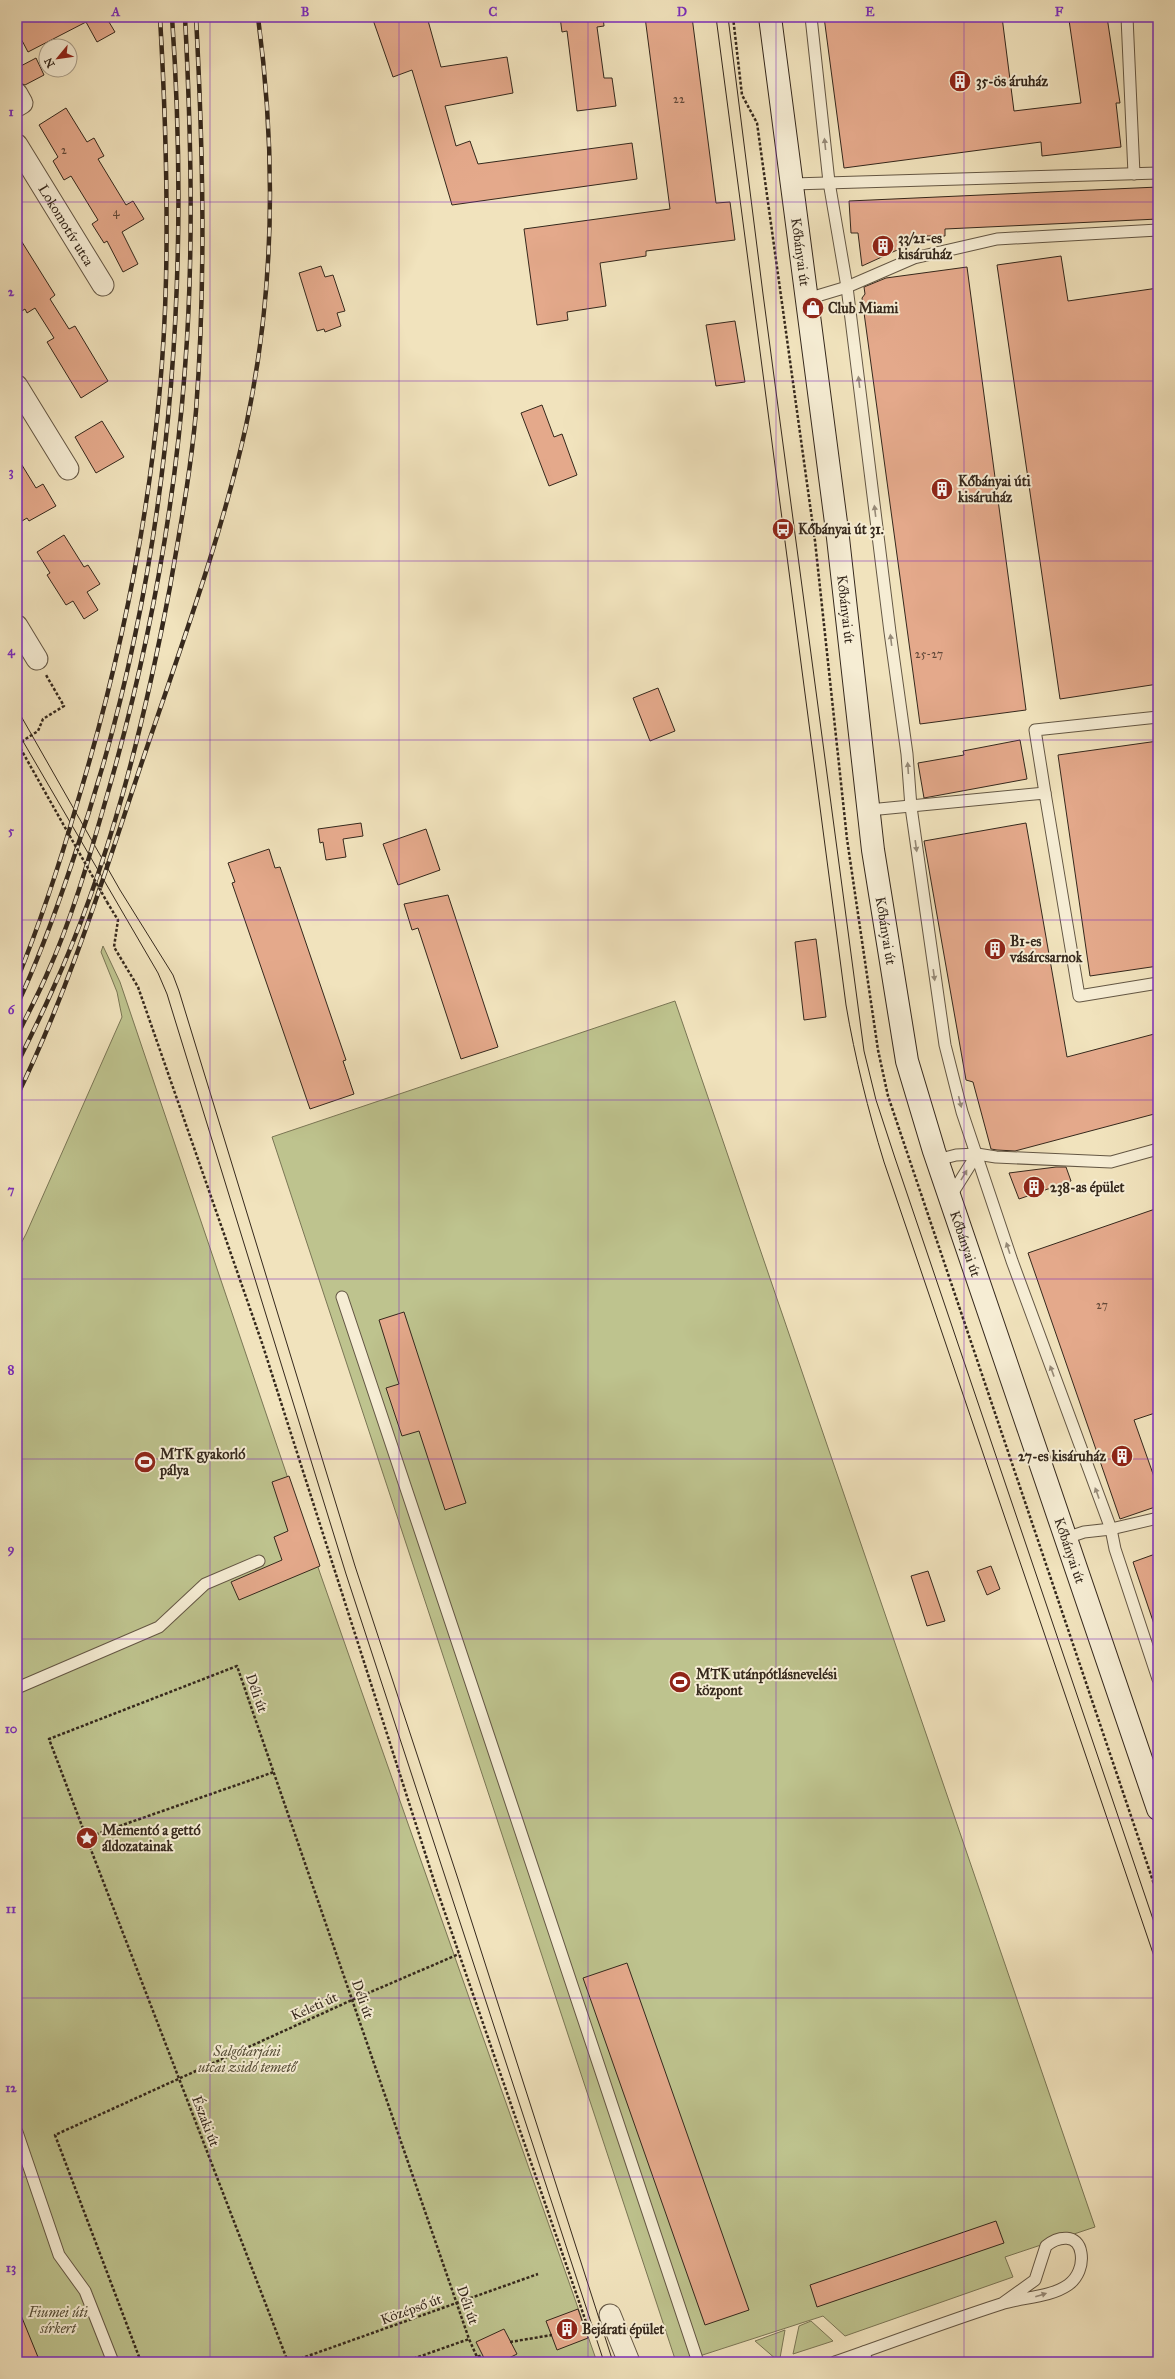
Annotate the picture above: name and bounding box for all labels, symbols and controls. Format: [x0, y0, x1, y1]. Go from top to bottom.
text: A [111, 4, 121, 20]
text: B [301, 4, 310, 20]
text: C [489, 4, 498, 20]
text: D [677, 4, 687, 20]
text: E [865, 4, 875, 20]
text: F [1055, 4, 1064, 20]
north arrow [38, 38, 78, 78]
text: N [41, 55, 58, 70]
building icon: 35-ös áruház [947, 68, 973, 94]
place label: 35-ös áruház [976, 73, 1049, 91]
house number: 22 [673, 92, 685, 106]
text: 1 [8, 104, 14, 120]
one-way arrow [821, 138, 828, 150]
house number: 2 [61, 143, 67, 157]
street label: Lokomotív utca [34, 181, 97, 269]
house number: 4 [113, 205, 120, 219]
street label: Kőbányai út [787, 217, 813, 287]
place label: 33/21-es kisáruház [898, 230, 953, 263]
building icon: 33/21-es kisáruház [870, 233, 896, 259]
text: 2 [8, 284, 15, 300]
shop icon: Club Miami [800, 295, 826, 321]
place label: Club Miami [828, 300, 898, 317]
one-way arrow [856, 376, 862, 388]
text: 3 [8, 464, 14, 480]
place label: Kőbányai úti kisáruház [958, 473, 1031, 506]
building icon: Kőbányai úti kisáruház [929, 476, 955, 502]
one-way arrow [872, 505, 878, 517]
bus stop icon: Kőbányai út 31. [770, 516, 796, 542]
place label: Kőbányai út 31. [798, 521, 884, 539]
street label: Kőbányai út [833, 574, 858, 644]
one-way arrow [888, 634, 894, 646]
text: 4 [7, 643, 15, 659]
house number: 25-27 [915, 647, 943, 661]
one-way arrow [905, 762, 912, 774]
text: 5 [8, 823, 15, 839]
one-way arrow [913, 840, 919, 852]
street label: Kőbányai út [872, 895, 899, 966]
place label: B1-es vásárcsarnok [1009, 933, 1083, 966]
building icon: B1-es vásárcsarnok [982, 936, 1008, 962]
one-way arrow [931, 969, 937, 981]
text: 6 [8, 1002, 16, 1018]
one-way arrow [957, 1096, 963, 1108]
one-way arrow [960, 1169, 967, 1181]
building icon: 238-as épület [1021, 1174, 1047, 1200]
place label: 238-as épület [1050, 1179, 1125, 1197]
text: 7 [8, 1182, 15, 1198]
street label: Kőbányai út [946, 1209, 984, 1279]
one-way arrow [1005, 1242, 1011, 1254]
house number: 27 [1096, 1298, 1108, 1312]
text: 8 [8, 1362, 15, 1378]
one-way arrow [1049, 1364, 1055, 1376]
building icon: 27-es kisáruház [1109, 1443, 1135, 1469]
place label: MTK gyakorló pálya [159, 1446, 245, 1480]
place label: 27-es kisáruház [1018, 1448, 1107, 1465]
sports icon: MTK gyakorló pálya [132, 1449, 158, 1475]
one-way arrow [1093, 1486, 1099, 1498]
street label: Kőbányai út [1050, 1515, 1089, 1586]
text: 9 [8, 1541, 15, 1557]
place label: MTK utánpótlásnevelési központ [696, 1666, 837, 1700]
sports icon: MTK utánpótlásnevelési központ [667, 1669, 693, 1695]
street label: Déli út [242, 1672, 271, 1715]
text: 10 [5, 1721, 18, 1737]
place label: Mementó a gettó áldozatainak [102, 1822, 201, 1855]
place icon: Mementó a gettó áldozatainak [74, 1825, 100, 1851]
text: 11 [6, 1901, 16, 1917]
street label: Déli út [348, 1978, 377, 2021]
street label: Keleti út [288, 1989, 340, 2024]
park label: Salgótarjáni utcai zsidó temető [198, 2043, 299, 2076]
text: 12 [5, 2080, 17, 2096]
street label: Északi út [188, 2093, 225, 2149]
text: 13 [6, 2260, 16, 2276]
street label: Déli út [453, 2284, 482, 2327]
street label: Középső út [378, 2291, 444, 2328]
one-way arrow [1035, 2292, 1047, 2298]
park label: Fiumei úti sírkert [27, 2304, 88, 2337]
building icon: Bejárati épület [554, 2316, 580, 2342]
place label: Bejárati épület [582, 2321, 664, 2339]

